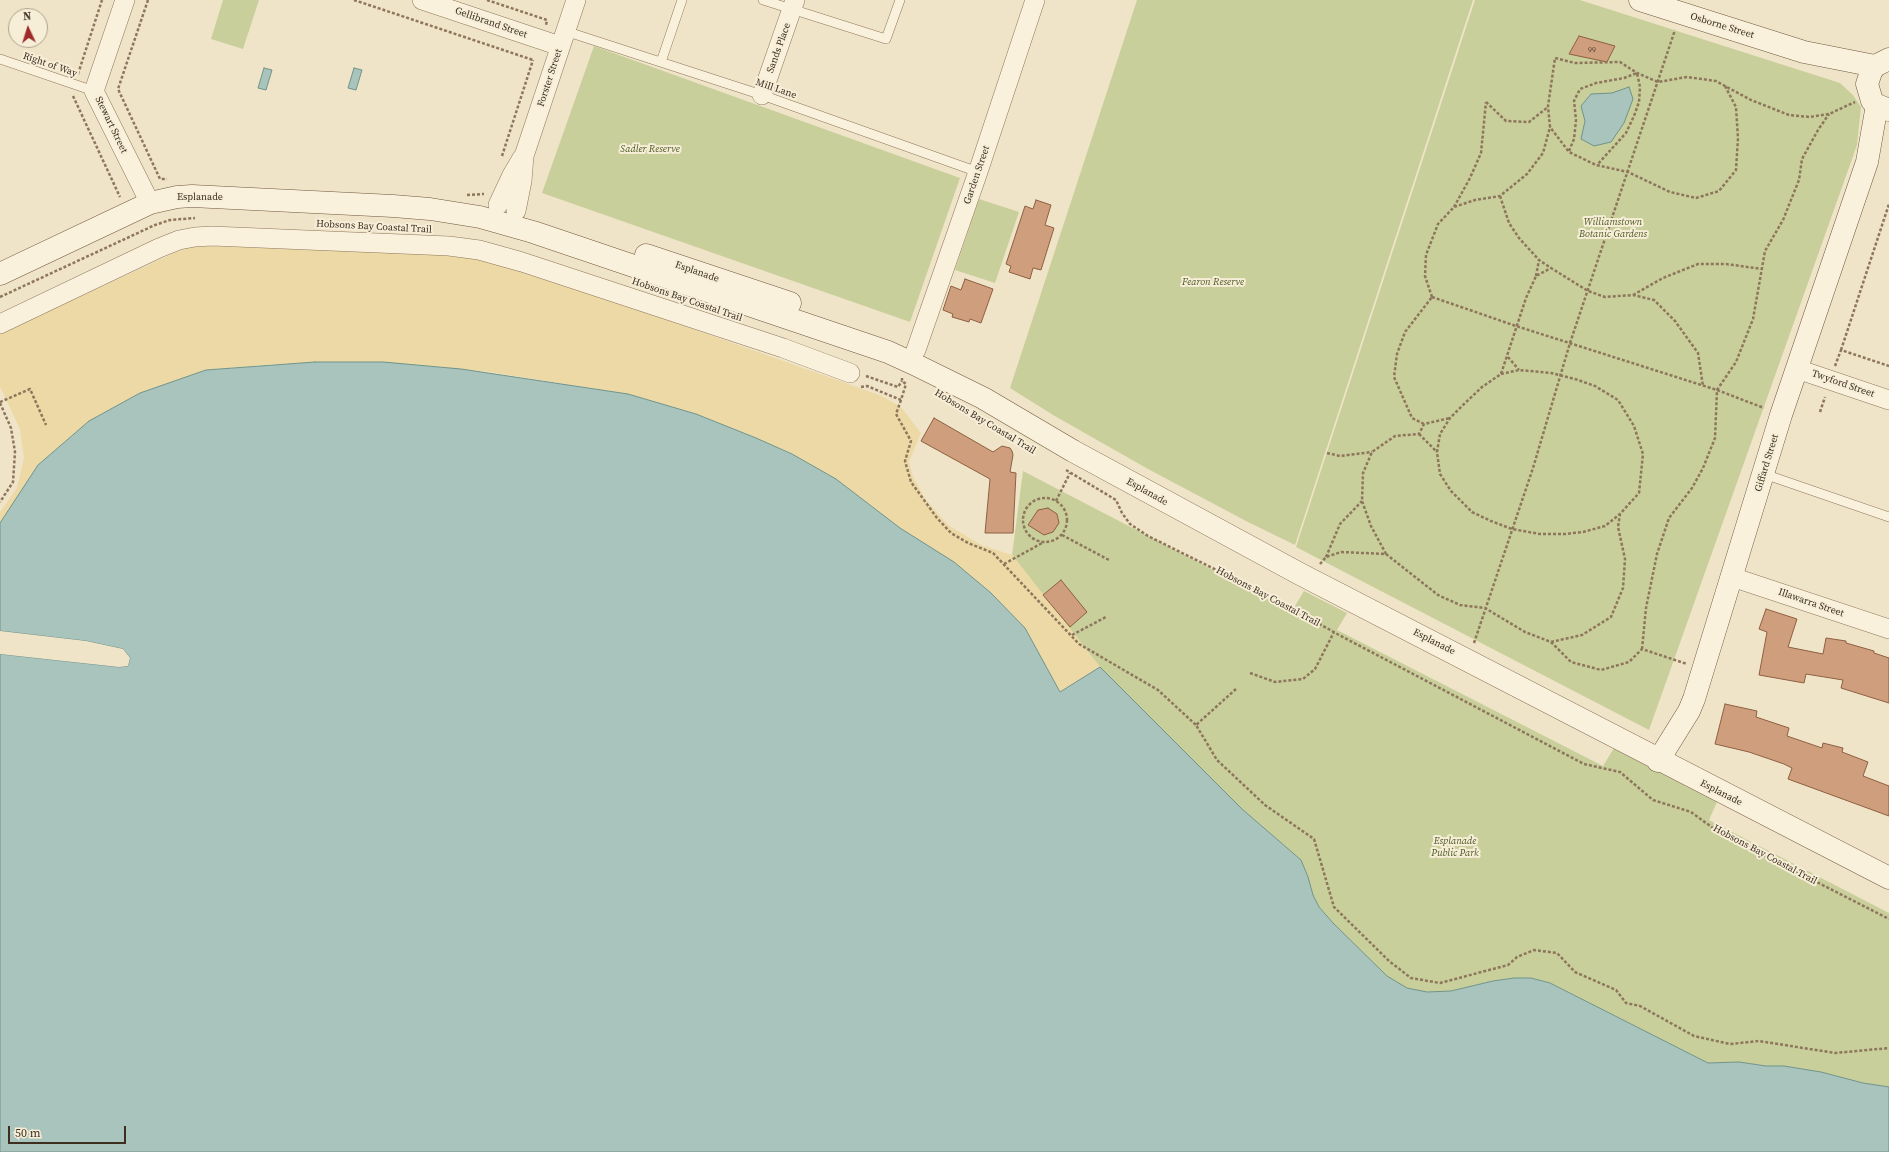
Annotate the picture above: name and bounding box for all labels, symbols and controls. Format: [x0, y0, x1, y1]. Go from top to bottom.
street label: Gellibrand Street [453, 5, 529, 41]
north arrow [8, 8, 48, 48]
text: N [23, 9, 32, 24]
street label: Osborne Street [1689, 11, 1755, 41]
street label: Sands Place [764, 21, 794, 75]
house number: 99 [1588, 45, 1596, 55]
street label: Forster Street [535, 48, 565, 108]
street label: Right of Way [21, 50, 79, 80]
street label: Mill Lane [754, 76, 798, 102]
street label: Stewart Street [92, 95, 130, 155]
park label: Sadler Reserve [620, 143, 680, 155]
street label: Garden Street [961, 144, 993, 206]
street label: Esplanade [177, 191, 223, 203]
park label: Williamstown Botanic Gardens [1579, 216, 1647, 240]
street label: Hobsons Bay Coastal Trail [316, 218, 432, 236]
street label: Esplanade [673, 259, 721, 285]
street label: Hobsons Bay Coastal Trail [630, 275, 744, 325]
park label: Fearon Reserve [1182, 276, 1244, 288]
street label: Twyford Street [1810, 368, 1876, 400]
street label: Hobsons Bay Coastal Trail [932, 387, 1038, 457]
street label: Giffard Street [1753, 433, 1781, 493]
street label: Esplanade [1124, 476, 1170, 508]
street label: Hobsons Bay Coastal Trail [1214, 564, 1322, 630]
street label: Illawarra Street [1777, 586, 1845, 620]
street label: Esplanade [1411, 626, 1457, 658]
street label: Esplanade [1698, 777, 1744, 809]
street label: Hobsons Bay Coastal Trail [1711, 822, 1819, 888]
park label: Esplanade Public Park [1431, 835, 1479, 858]
scale bar [10, 1118, 128, 1144]
text: 50 m [15, 1125, 41, 1141]

